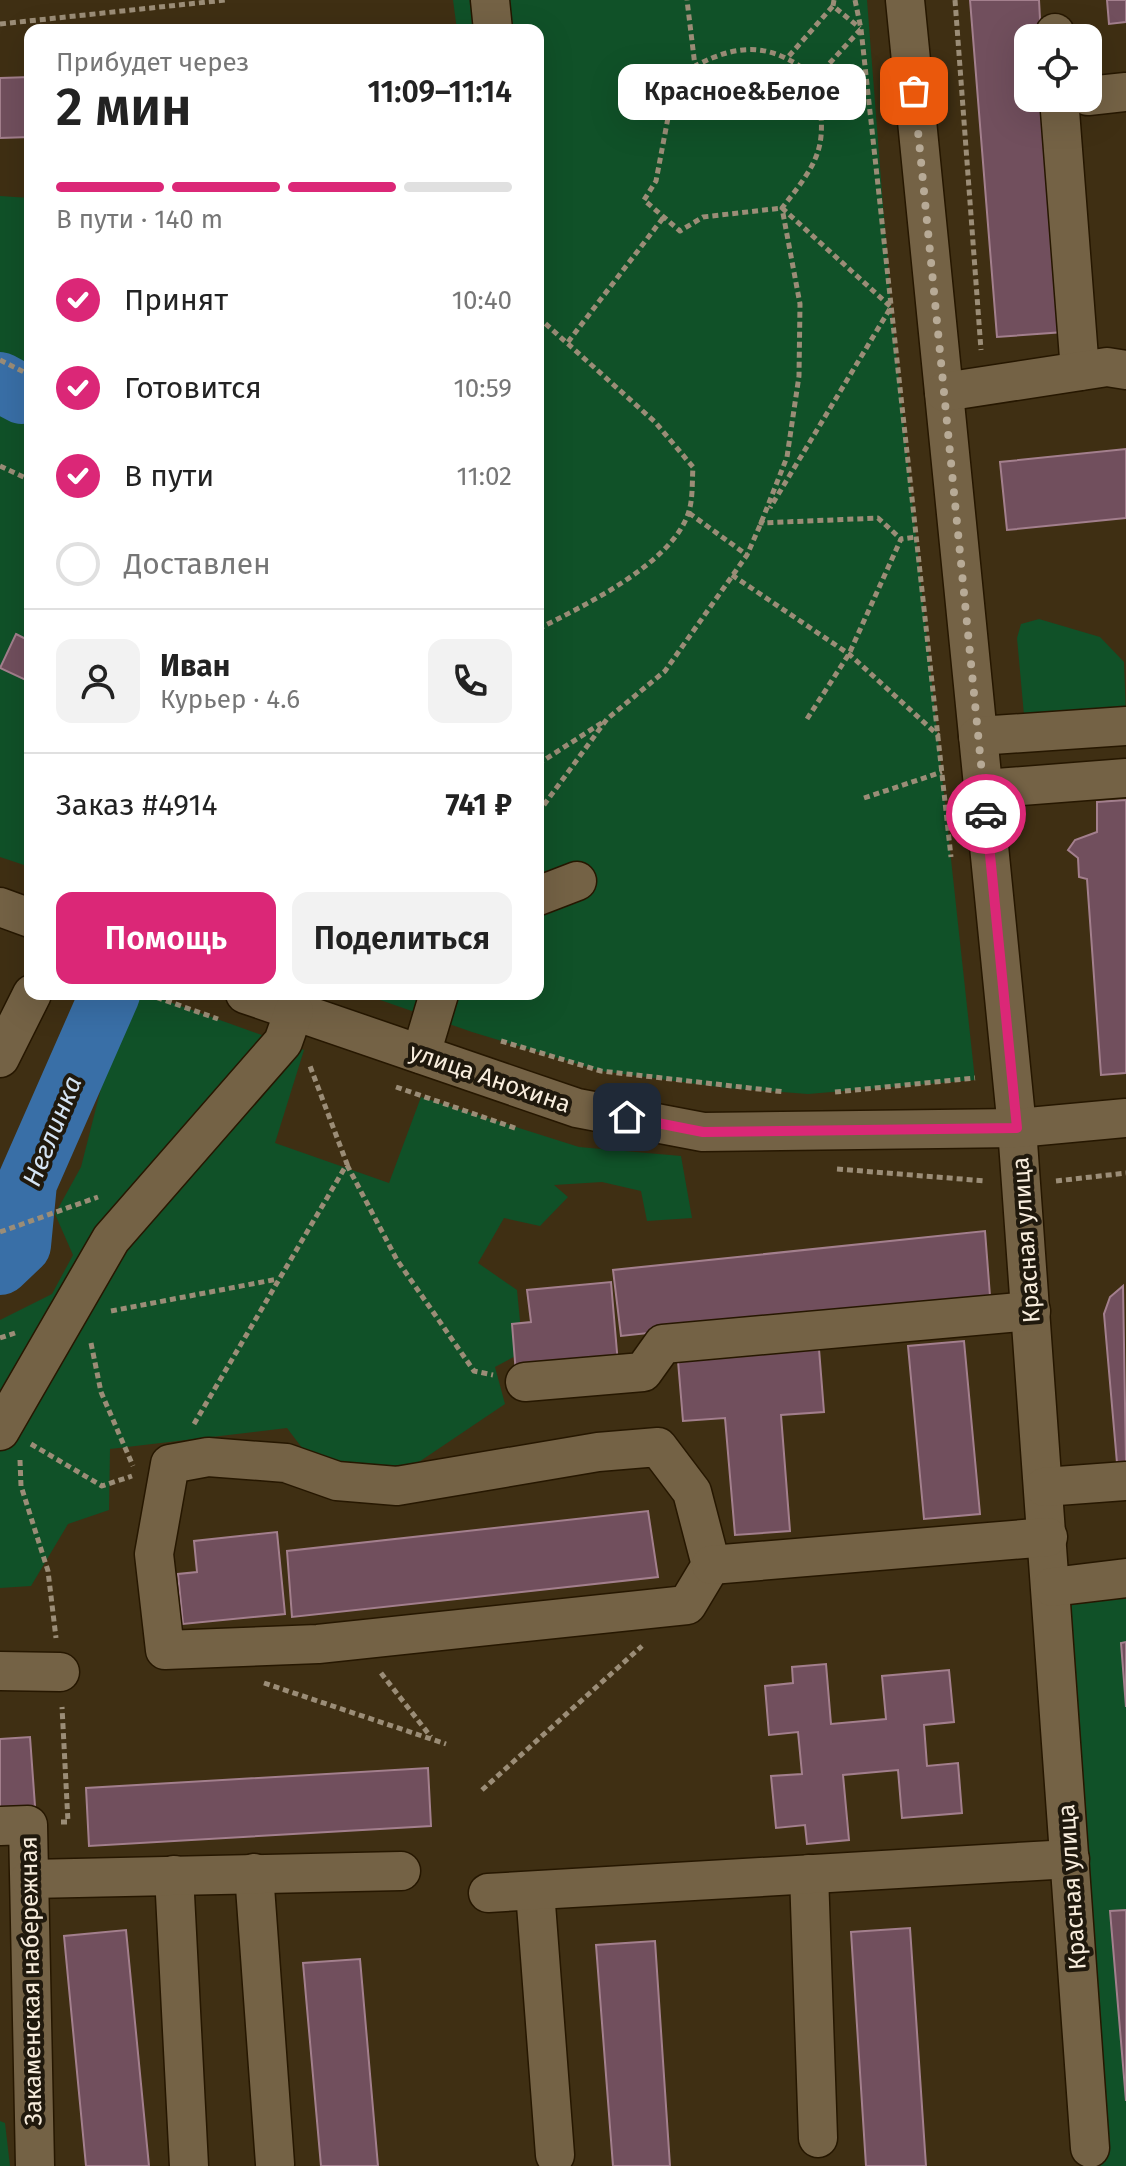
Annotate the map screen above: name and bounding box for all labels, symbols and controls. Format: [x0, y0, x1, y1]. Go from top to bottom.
map controls [1014, 24, 1102, 112]
button: locate [1014, 24, 1102, 112]
text: Прибудет через [56, 47, 249, 78]
pin [880, 57, 948, 125]
callout: Красное&Белое [618, 63, 866, 119]
icon: bag [892, 69, 936, 113]
text: 11:09–11:14 [367, 74, 512, 110]
text: 2 мин [56, 76, 192, 139]
text: Красное&Белое [644, 76, 840, 107]
text: В пути · 140 m [56, 204, 223, 235]
icon: check [56, 278, 100, 322]
text: Принят [124, 282, 228, 318]
text: 10:40 [452, 285, 512, 316]
icon: check [56, 366, 100, 410]
text: Готовится [124, 370, 262, 406]
text: 10:59 [454, 373, 512, 404]
icon: check [56, 454, 100, 498]
text: В пути [124, 458, 214, 494]
text: 11:02 [457, 461, 512, 492]
text: Доставлен [124, 546, 271, 582]
button: person [56, 639, 140, 723]
button: phone [428, 639, 512, 723]
text: Иван [160, 648, 230, 684]
text: Курьер · 4.6 [160, 684, 300, 715]
courier [946, 774, 1026, 854]
text: Заказ #4914 [56, 787, 217, 823]
text: 741 ₽ [445, 787, 512, 823]
icon: car [964, 792, 1008, 836]
button: Помощь [56, 892, 276, 984]
button: Поделиться [292, 892, 512, 984]
street label: улица Анохина [406, 1037, 574, 1119]
water label: Неглинка [16, 1072, 89, 1191]
pin [593, 1083, 661, 1151]
icon: home [605, 1095, 649, 1139]
street label: Красная улица [1006, 1156, 1046, 1324]
street label: Красная улица [1052, 1803, 1092, 1971]
street label: Закаменская набережная [14, 1836, 48, 2126]

